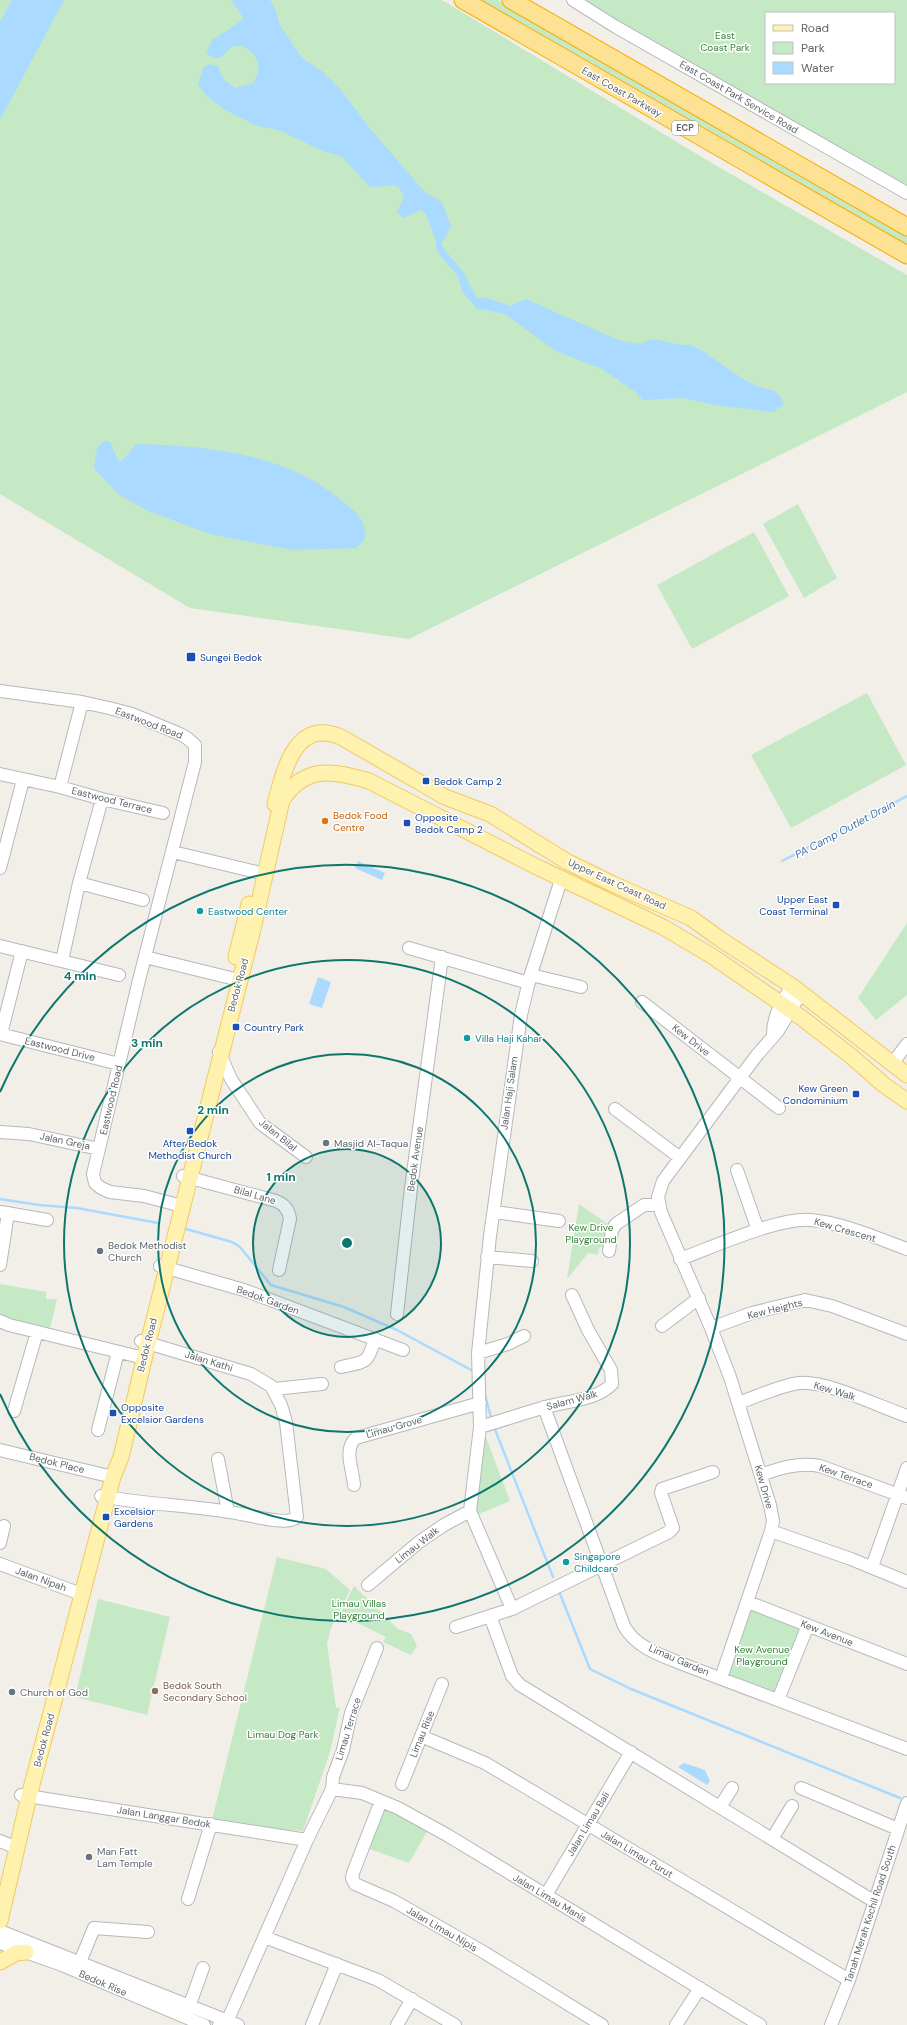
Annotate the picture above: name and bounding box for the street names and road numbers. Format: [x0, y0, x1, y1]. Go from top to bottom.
street label: East Coast Park Service Road [677, 58, 801, 136]
street label: East Coast Parkway [580, 64, 665, 120]
road number: ECP [672, 121, 698, 135]
street label: Eastwood Road [113, 704, 185, 742]
street label: Eastwood Terrace [70, 784, 154, 816]
street label: Upper East Coast Road [566, 856, 668, 912]
street label: Bedok Road [225, 957, 251, 1013]
street label: Kew Drive [669, 1021, 713, 1059]
street label: Eastwood Drive [24, 1034, 97, 1064]
street label: Jalan Haji Salam [497, 1055, 521, 1131]
street label: Eastwood Road [97, 1064, 125, 1136]
street label: Jalan Bilal [256, 1116, 300, 1154]
street label: Bedok Avenue [404, 1125, 426, 1192]
street label: Jalan Greja [39, 1129, 91, 1153]
street label: Bilal Lane [232, 1183, 278, 1207]
street label: Kew Crescent [813, 1215, 877, 1245]
street label: Bedok Garden [235, 1283, 301, 1317]
street label: Kew Heights [746, 1296, 804, 1322]
street label: Bedok Road [134, 1317, 160, 1373]
street label: Jalan Kathi [183, 1348, 235, 1374]
street label: Kew Walk [812, 1378, 858, 1404]
street label: Salam Walk [545, 1387, 599, 1413]
street label: Limau Grove [364, 1413, 424, 1441]
street label: Bedok Place [28, 1450, 86, 1476]
street label: Kew Terrace [817, 1461, 875, 1491]
street label: Kew Drive [752, 1464, 777, 1511]
street label: Limau Walk [392, 1524, 442, 1566]
street label: Jalan Nipah [14, 1564, 68, 1594]
street label: Kew Avenue [799, 1617, 855, 1649]
street label: Limau Garden [647, 1641, 712, 1679]
street label: Limau Terrace [332, 1696, 364, 1762]
street label: Limau Rise [407, 1708, 437, 1759]
street label: Bedok Road [31, 1712, 57, 1768]
street label: Jalan Limau Bali [564, 1789, 612, 1859]
street label: Jalan Langgar Bedok [116, 1803, 212, 1831]
street label: Jalan Limau Purut [599, 1827, 675, 1881]
street label: Tanah Merah Kechil Road South [841, 1843, 899, 1985]
street label: Jalan Limau Manis [511, 1871, 589, 1925]
street label: Jalan Limau Nipis [404, 1903, 480, 1955]
street label: Bedok Rise [77, 1967, 129, 1999]

